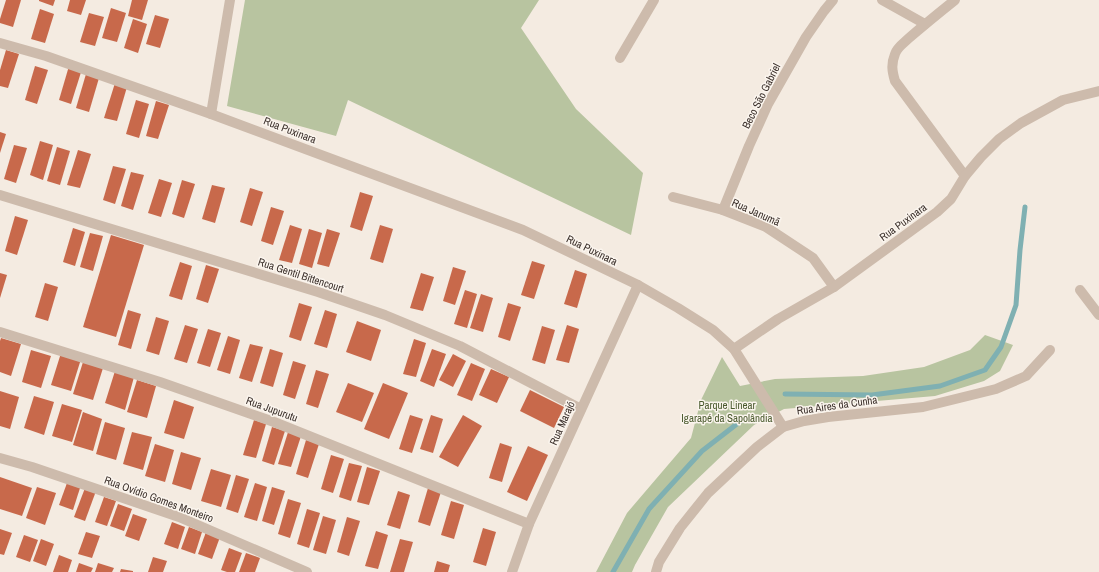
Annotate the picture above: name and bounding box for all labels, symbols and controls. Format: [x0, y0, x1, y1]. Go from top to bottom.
street label: Beco São Gabriel [739, 61, 783, 131]
street label: Rua Puxinara [262, 114, 318, 146]
street label: Rua Janumã [730, 195, 782, 229]
street label: Rua Puxinara [877, 200, 929, 244]
street label: Rua Puxinara [564, 232, 620, 268]
street label: Rua Gentil Bittencourt [256, 255, 346, 296]
street label: Rua Aires da Cunha [796, 392, 878, 418]
street label: Rua Jupurutu [244, 393, 300, 425]
park label: Parque Linear Igarapé da Sapolândia [681, 398, 773, 425]
street label: Rua Marajó [546, 399, 578, 447]
street label: Rua Ovídio Gomes Monteiro [102, 473, 216, 525]

